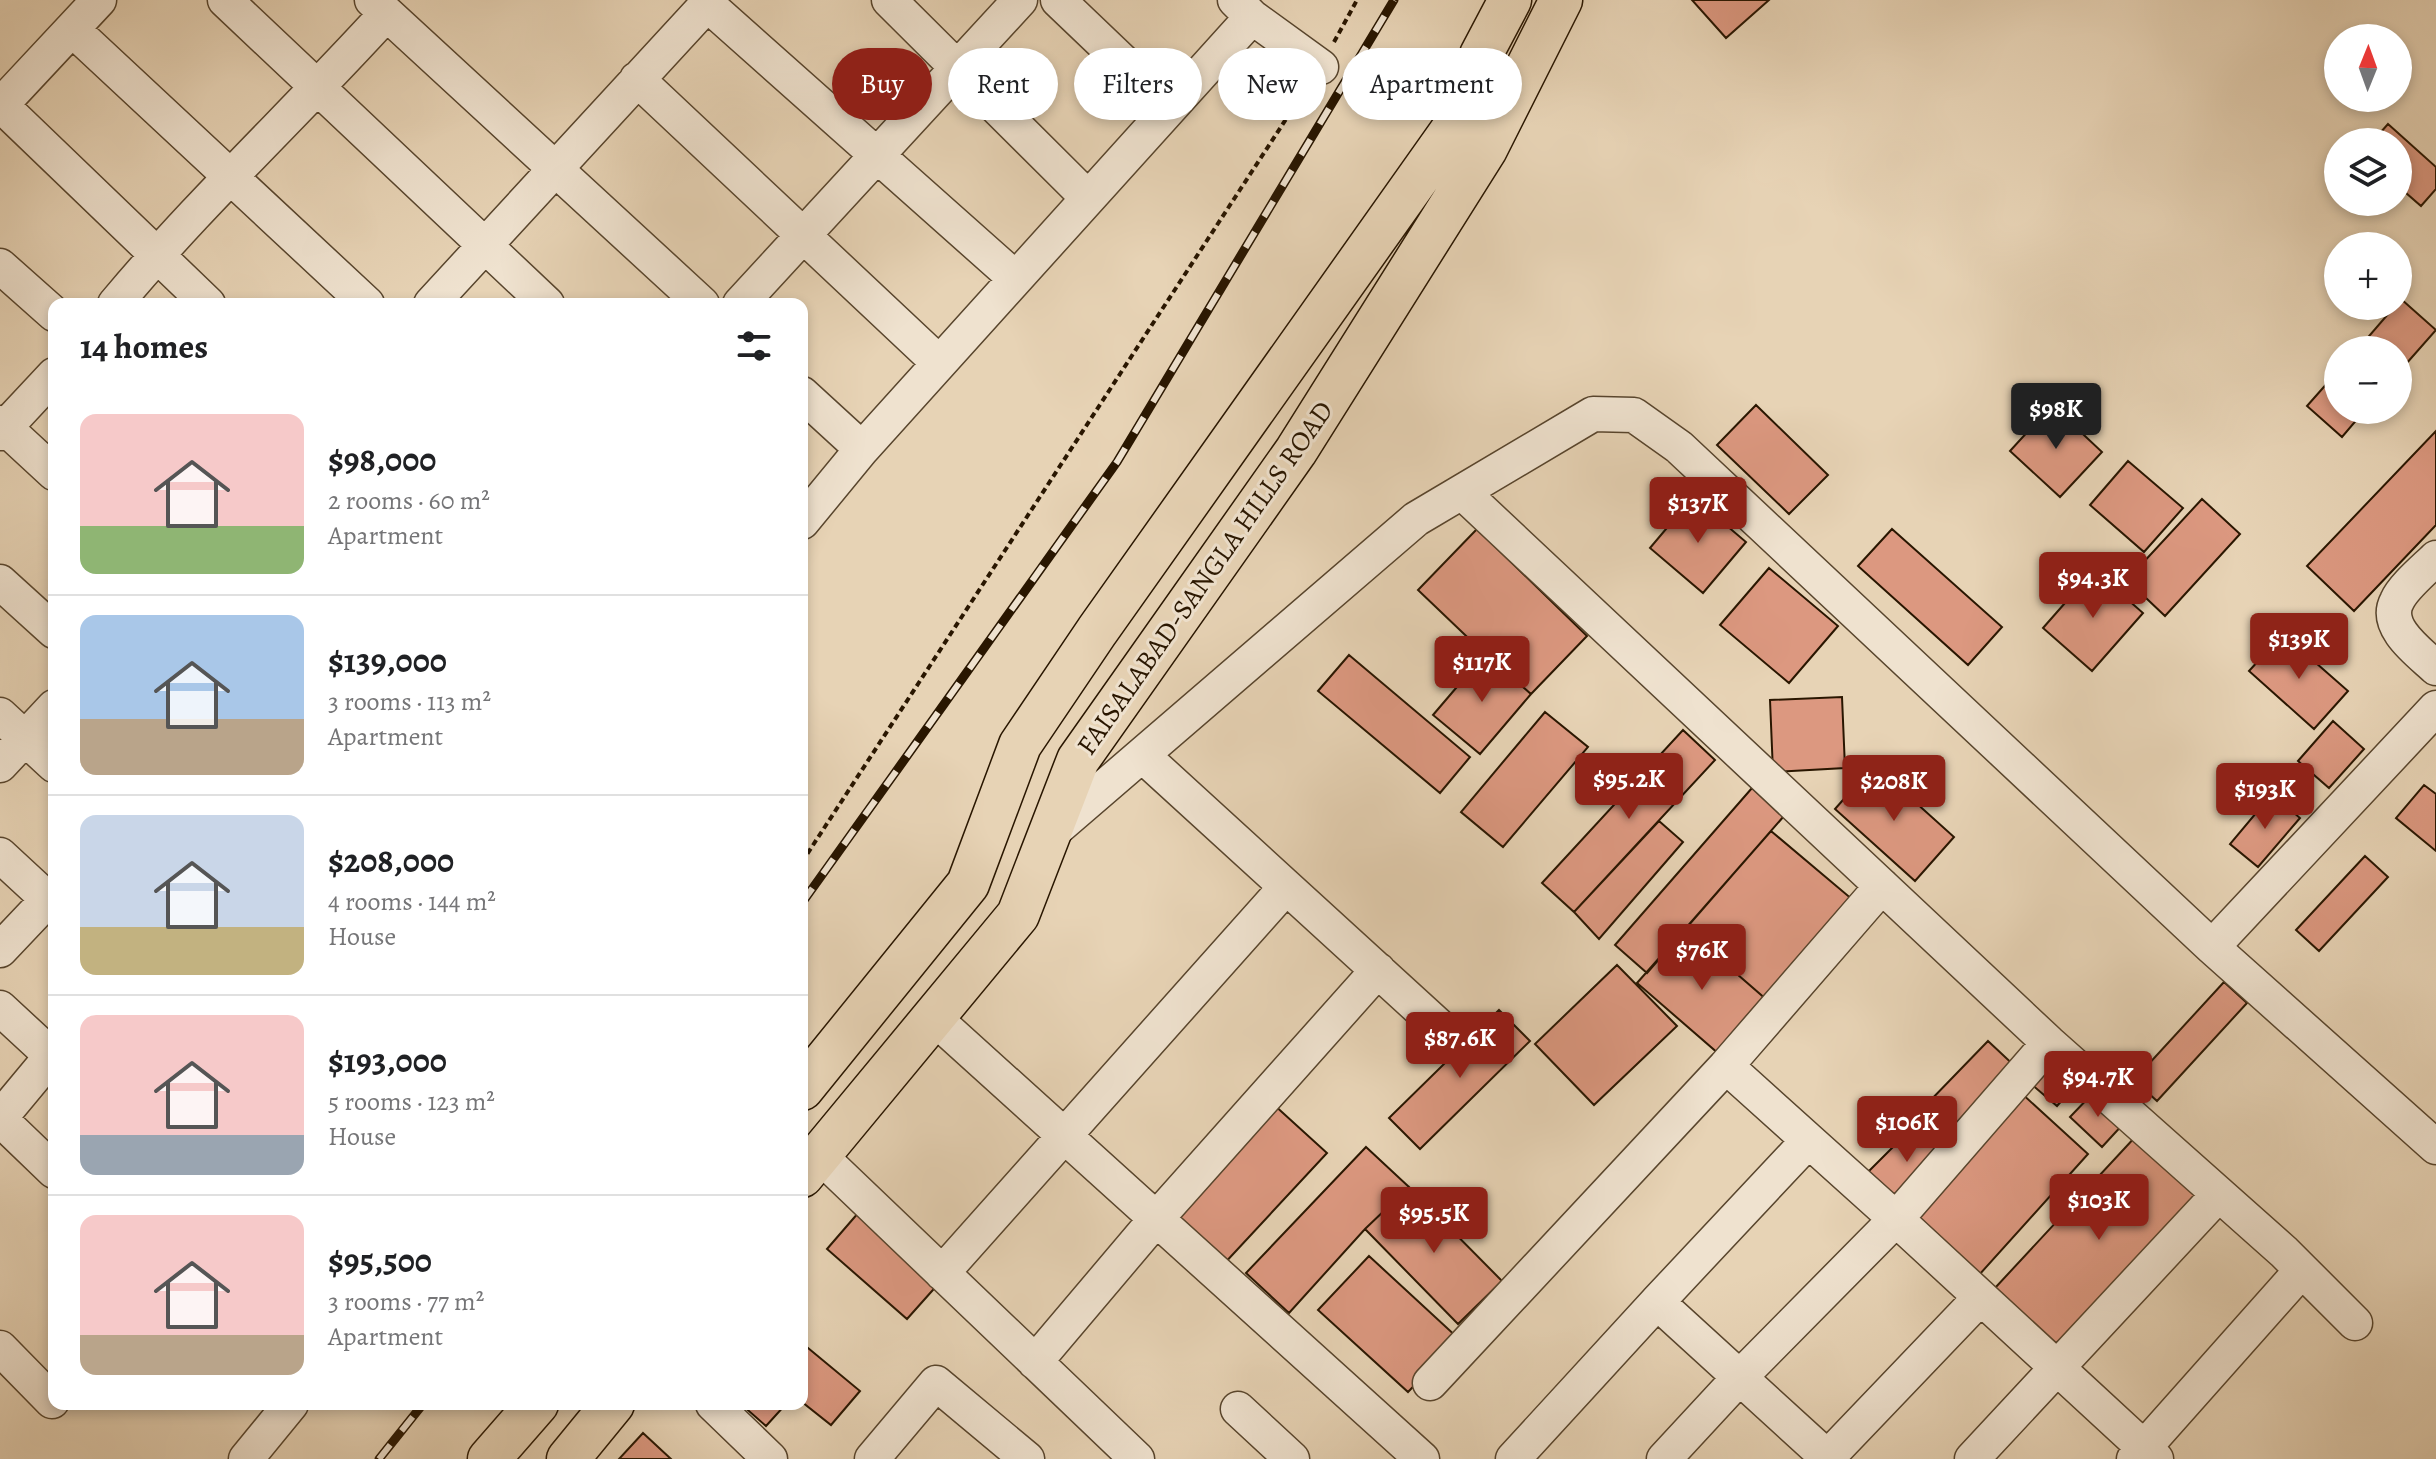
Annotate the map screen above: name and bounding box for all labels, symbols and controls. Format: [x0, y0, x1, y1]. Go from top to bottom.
north arrow [2324, 24, 2412, 112]
map controls [2324, 24, 2412, 424]
chip: Buy [832, 48, 932, 120]
chip: Rent [948, 48, 1058, 120]
chip: Filters [1074, 48, 1202, 120]
chip: New [1218, 48, 1326, 120]
chip: Apartment [1342, 48, 1522, 120]
button: layers [2324, 128, 2412, 216]
button: + [2324, 232, 2412, 320]
text: 14 homes [80, 323, 208, 370]
icon: filters [732, 324, 776, 368]
button: − [2324, 336, 2412, 424]
pin: $98K [2009, 383, 2103, 451]
text: $98K [2029, 391, 2083, 426]
street label: FAISALABAD-SANGLA HILLS ROAD [1068, 393, 1342, 763]
text: $98,000 [328, 436, 436, 483]
icon: home [144, 446, 240, 542]
pin: $137K [1642, 477, 1754, 545]
text: 2 rooms · 60 m² [328, 483, 490, 518]
text: $137K [1668, 485, 1728, 520]
text: Apartment [328, 518, 443, 553]
pin: $94.3K [2028, 552, 2158, 620]
text: $94.3K [2057, 560, 2129, 595]
pin: $139K [2243, 613, 2355, 681]
text: $139K [2268, 621, 2330, 656]
pin: $117K [1426, 636, 1538, 704]
text: $139,000 [328, 637, 447, 684]
text: $117K [1453, 644, 1511, 679]
icon: home [144, 647, 240, 743]
text: 3 rooms · 113 m² [328, 684, 491, 719]
text: Apartment [328, 719, 443, 754]
pin: $95.2K [1564, 753, 1694, 821]
pin: $208K [1838, 755, 1950, 823]
text: $95.2K [1593, 761, 1665, 796]
text: $208K [1860, 763, 1928, 798]
pin: $193K [2209, 763, 2321, 831]
text: $193K [2234, 771, 2296, 806]
text: $208,000 [328, 837, 454, 884]
icon: home [144, 847, 240, 943]
text: 4 rooms · 144 m² [328, 884, 496, 919]
text: House [328, 919, 396, 954]
pin: $76K [1655, 924, 1749, 992]
text: $76K [1676, 932, 1728, 967]
pin: $87.6K [1395, 1012, 1525, 1080]
text: $87.6K [1424, 1020, 1496, 1055]
text: $193,000 [328, 1037, 447, 1084]
icon: home [144, 1047, 240, 1143]
pin: $94.7K [2033, 1051, 2163, 1119]
text: $94.7K [2062, 1059, 2134, 1094]
text: 5 rooms · 123 m² [328, 1084, 495, 1119]
pin: $106K [1851, 1096, 1963, 1164]
text: $106K [1875, 1104, 1939, 1139]
text: House [328, 1119, 396, 1154]
pin: $103K [2043, 1174, 2155, 1242]
text: $103K [2068, 1182, 2130, 1217]
pin: $95.5K [1369, 1187, 1499, 1255]
text: $95.5K [1399, 1195, 1469, 1230]
text: $95,500 [328, 1237, 432, 1284]
icon: home [144, 1247, 240, 1343]
text: 3 rooms · 77 m² [328, 1284, 484, 1319]
text: Apartment [328, 1319, 443, 1354]

